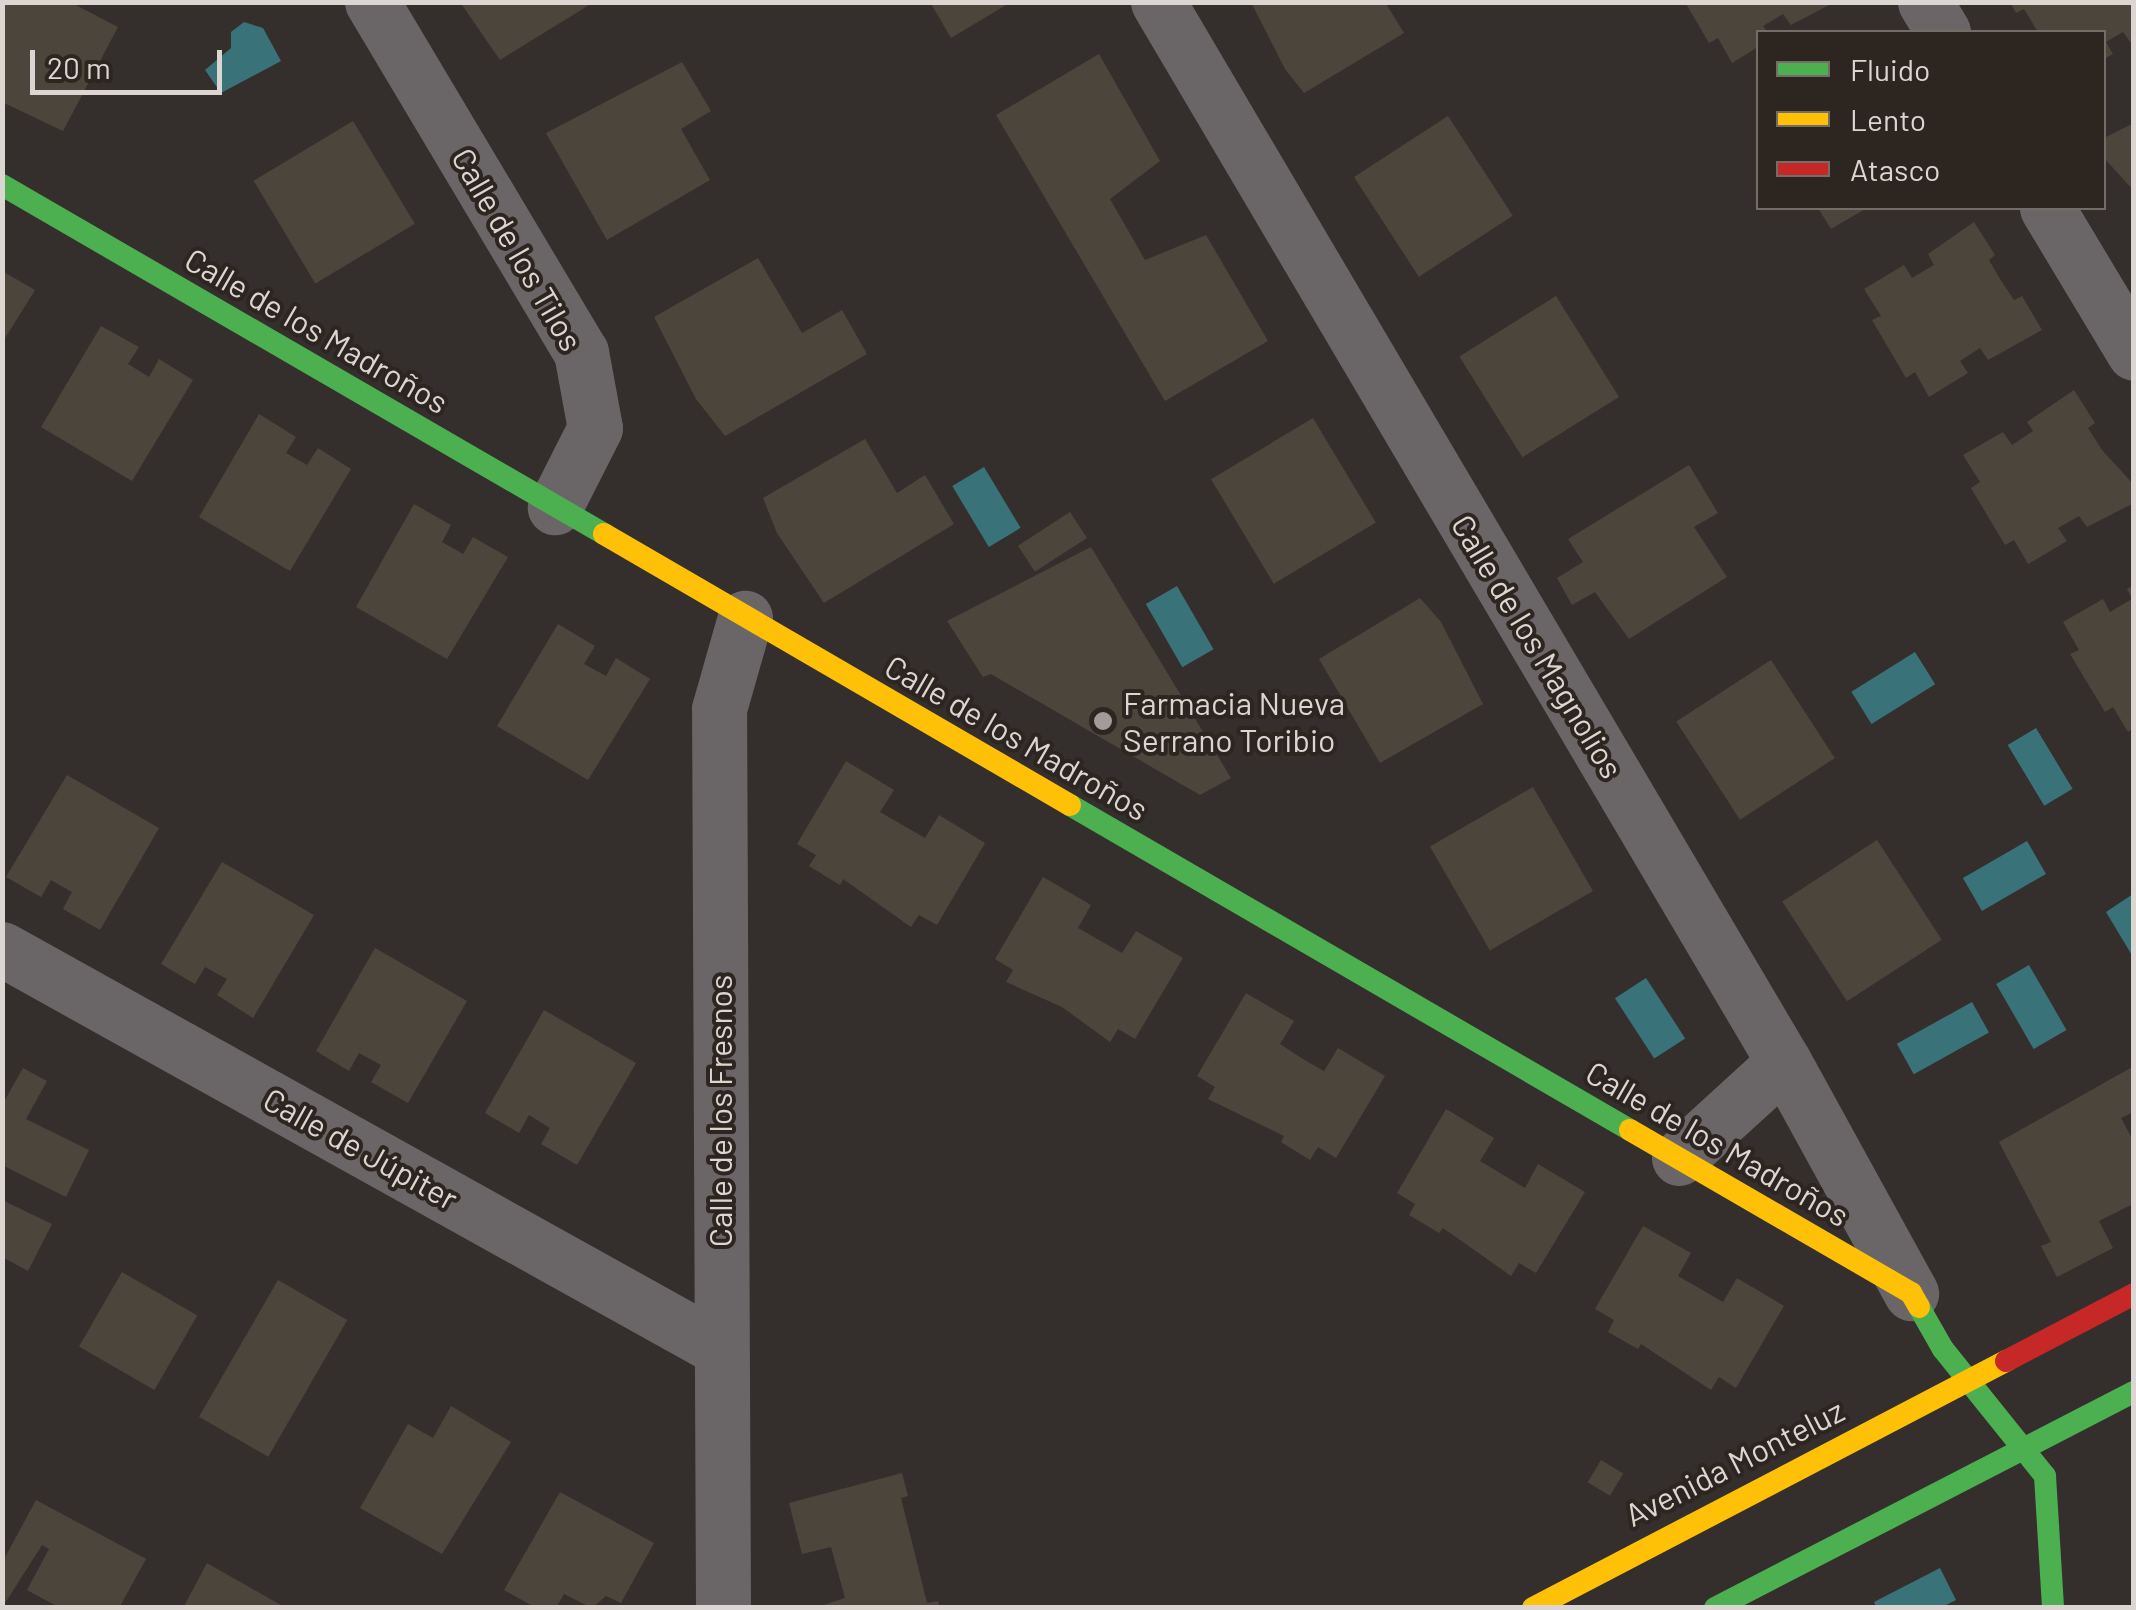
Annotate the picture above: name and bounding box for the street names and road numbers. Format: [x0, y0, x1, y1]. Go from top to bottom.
street label: Calle de los Tilos [445, 141, 591, 357]
street label: Calle de los Madroños [179, 239, 455, 421]
street label: Calle de los Magnolios [1444, 507, 1632, 785]
street label: Calle de los Madroños [879, 646, 1155, 828]
street label: Calle de los Fresnos [700, 975, 738, 1247]
street label: Calle de los Madroños [1580, 1052, 1856, 1234]
street label: Calle de Júpiter [257, 1079, 465, 1217]
street label: Avenida Monteluz [1618, 1390, 1850, 1534]

